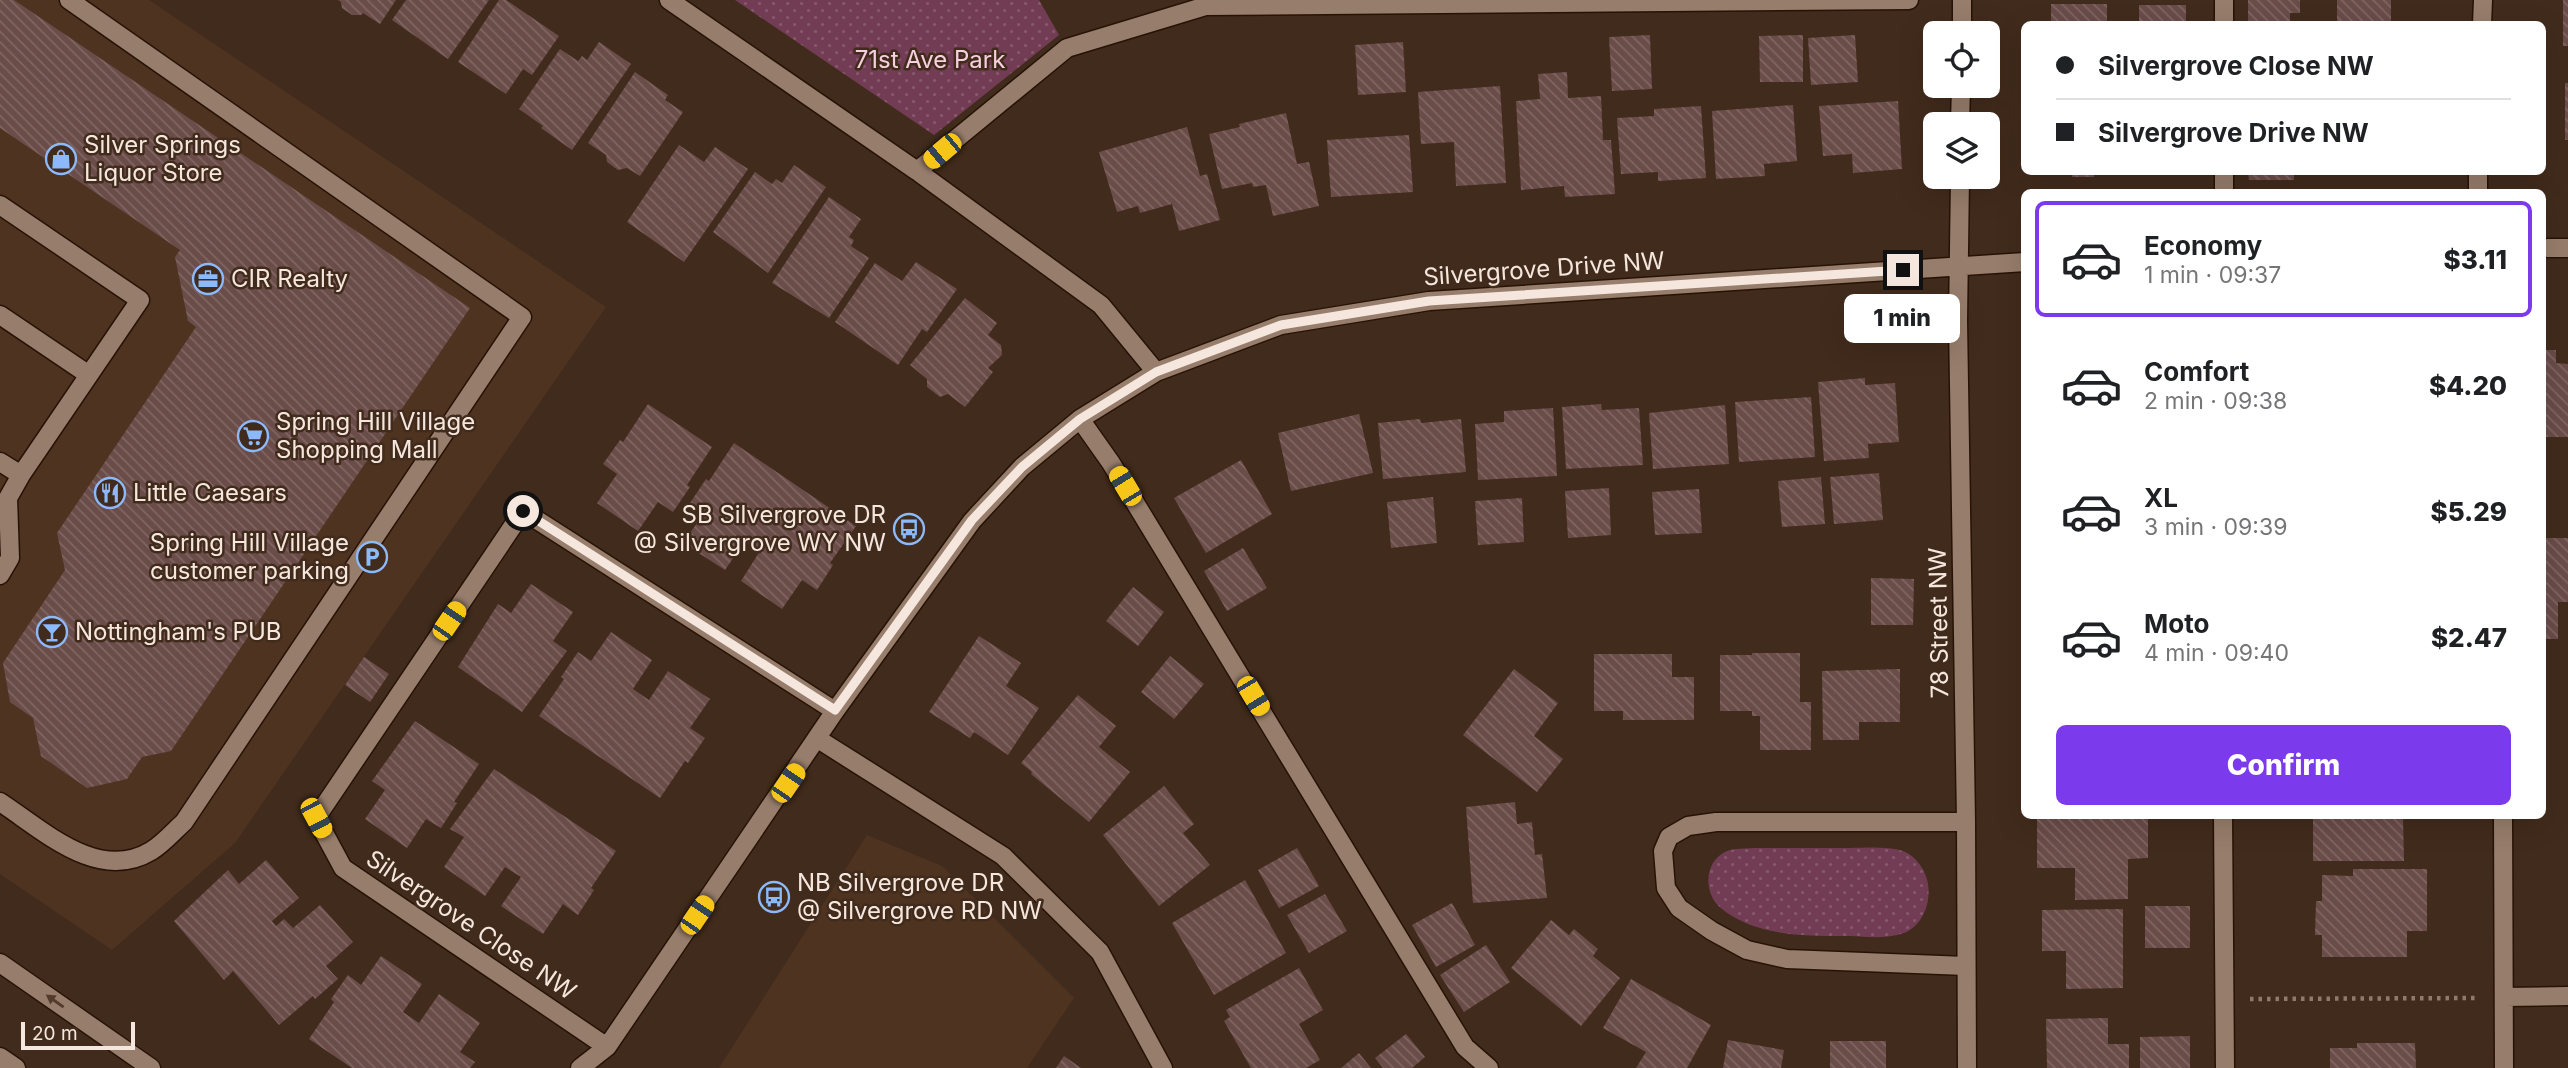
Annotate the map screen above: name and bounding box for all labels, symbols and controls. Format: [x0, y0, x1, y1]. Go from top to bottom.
map controls [1923, 21, 2000, 189]
button: locate [1923, 21, 2000, 98]
park label: 71st Ave Park [855, 45, 1005, 74]
text: Silvergrove Close NW [2098, 50, 2374, 81]
button: layers [1923, 112, 2000, 189]
text: Silvergrove Drive NW [2098, 117, 2369, 148]
car [920, 129, 965, 173]
place label: Silver Springs Liquor Store [84, 130, 241, 187]
shop icon: Silver Springs Liquor Store [44, 142, 78, 176]
icon: car [2060, 228, 2123, 291]
text: Economy [2144, 230, 2262, 261]
text: $3.11 [2444, 244, 2507, 275]
street label: Silvergrove Drive NW [1422, 246, 1666, 291]
route end [1887, 254, 1919, 286]
text: 1 min · 09:37 [2144, 261, 2281, 289]
office icon: CIR Realty [191, 262, 225, 296]
place label: CIR Realty [231, 264, 348, 293]
callout: 1 min [1845, 294, 1961, 344]
text: 1 min [1873, 304, 1931, 332]
icon: car [2060, 354, 2123, 417]
text: Comfort [2144, 356, 2249, 387]
text: $4.20 [2429, 370, 2507, 401]
text: 2 min · 09:38 [2144, 387, 2287, 415]
place label: Spring Hill Village Shopping Mall [276, 407, 475, 464]
supermarket icon: Spring Hill Village Shopping Mall [236, 419, 270, 453]
car [1106, 463, 1145, 509]
restaurant icon: Little Caesars [93, 476, 127, 510]
place label: Little Caesars [133, 478, 287, 507]
icon: car [2060, 480, 2123, 543]
text: XL [2144, 482, 2178, 513]
route start [507, 495, 539, 527]
text: $5.29 [2430, 496, 2507, 527]
place label: SB Silvergrove DR @ Silvergrove WY NW [634, 500, 886, 557]
bus stop icon: SB Silvergrove DR @ Silvergrove WY NW [892, 512, 926, 546]
text: 3 min · 09:39 [2144, 513, 2287, 541]
place label: Spring Hill Village customer parking [150, 528, 349, 585]
parking icon: Spring Hill Village customer parking [355, 540, 389, 574]
street label: 78 Street NW [1923, 547, 1954, 699]
car [429, 598, 470, 644]
icon: car [2060, 606, 2123, 669]
text: Moto [2144, 608, 2209, 639]
bar icon: Nottingham's PUB [35, 615, 69, 649]
place label: Nottingham's PUB [75, 617, 282, 646]
text: $2.47 [2431, 622, 2507, 653]
text: 4 min · 09:40 [2144, 639, 2289, 667]
car [1234, 673, 1273, 719]
button: Confirm [2056, 725, 2511, 805]
car [768, 760, 809, 806]
car [297, 795, 336, 841]
street label: Silvergrove Close NW [361, 844, 582, 1006]
place label: NB Silvergrove DR @ Silvergrove RD NW [797, 868, 1042, 925]
bus stop icon: NB Silvergrove DR @ Silvergrove RD NW [757, 880, 791, 914]
car [677, 892, 718, 938]
one-way arrow [46, 994, 64, 1008]
scale bar [21, 1019, 135, 1051]
text: 20 m [32, 1022, 78, 1045]

